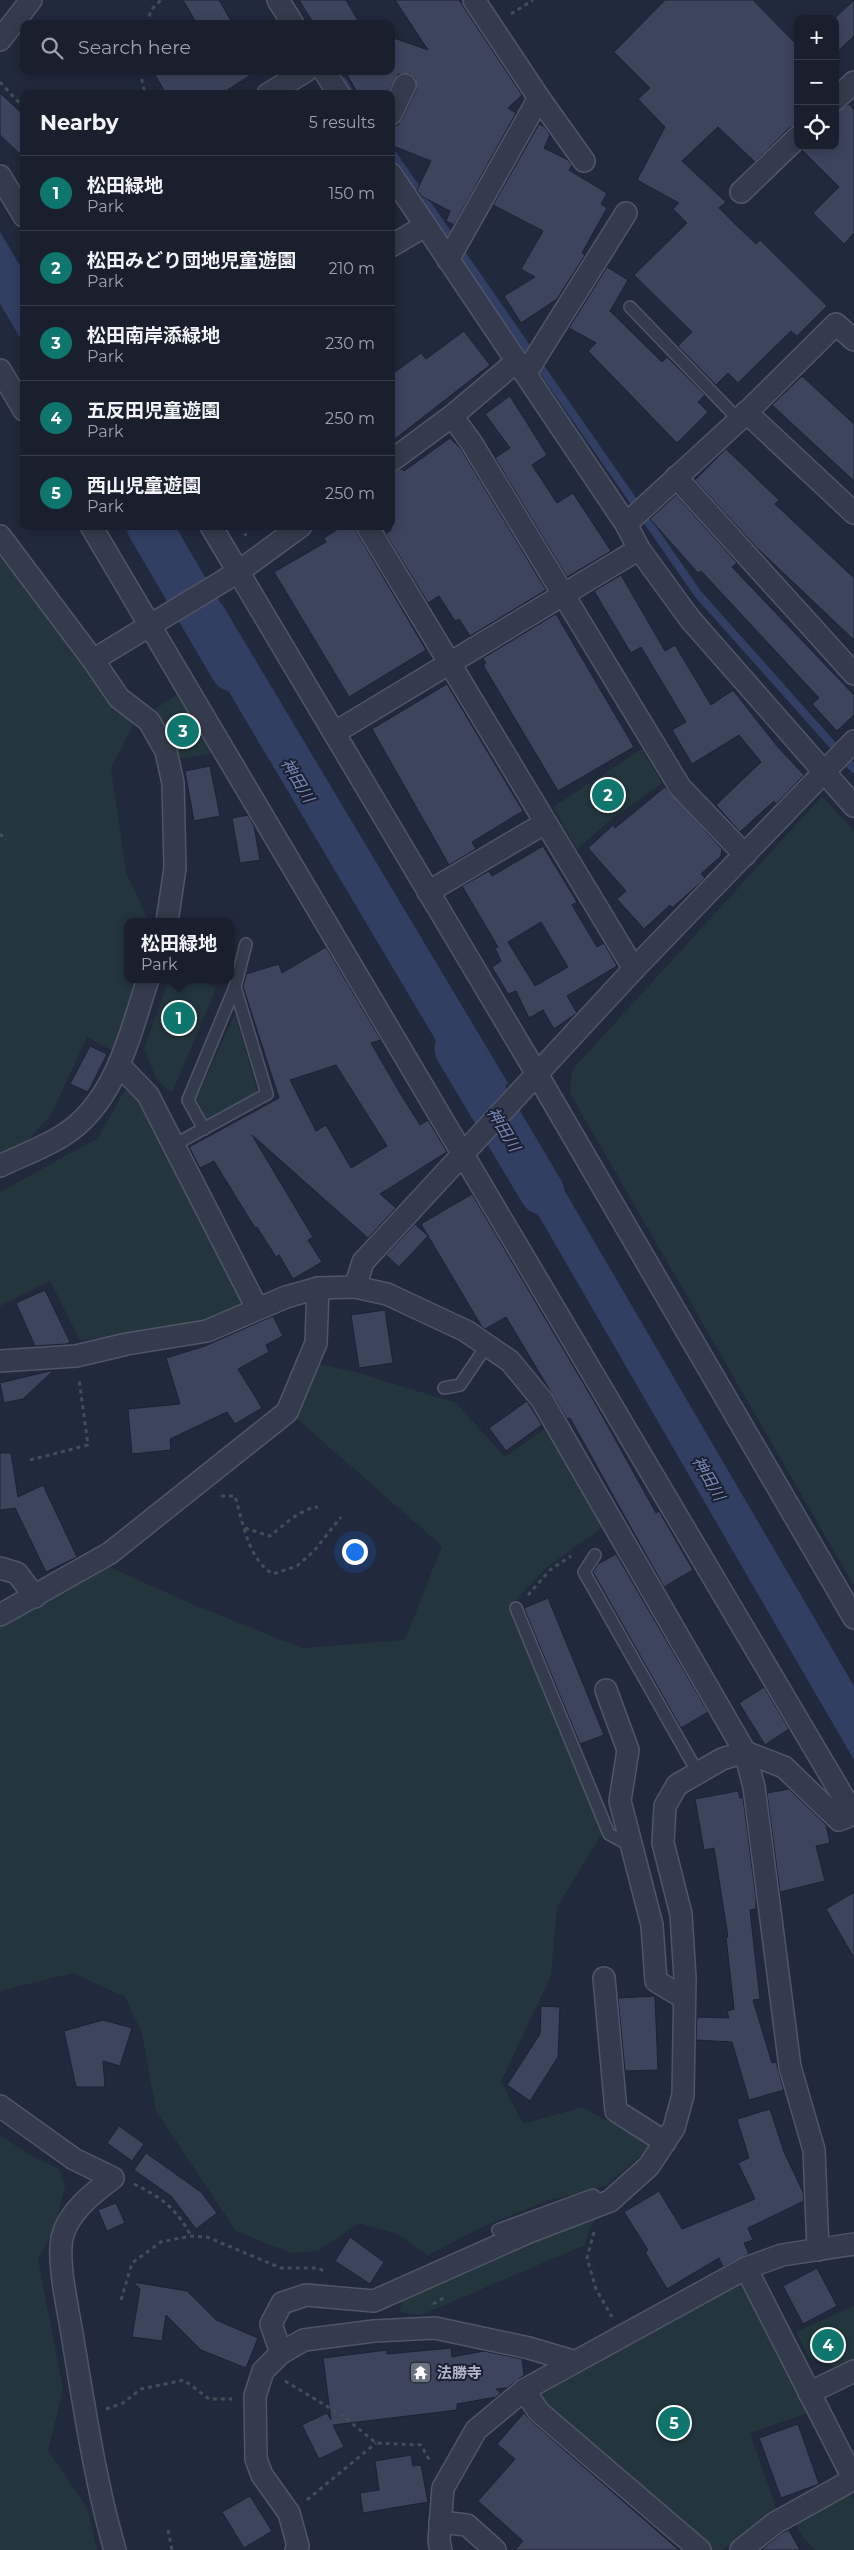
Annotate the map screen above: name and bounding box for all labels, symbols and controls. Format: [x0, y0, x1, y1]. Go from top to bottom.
map controls [794, 15, 839, 150]
button: + [794, 15, 839, 60]
search box [20, 20, 395, 75]
icon: search [38, 34, 66, 62]
text: Search here [78, 36, 191, 59]
button: − [794, 60, 839, 105]
button: locate [794, 105, 839, 150]
text: Nearby [40, 110, 119, 135]
text: 5 results [309, 113, 375, 132]
text: 松田緑地 [87, 174, 163, 197]
text: 1 [53, 184, 59, 203]
text: 150 m [328, 184, 375, 203]
text: Park [87, 197, 124, 216]
text: 松田みどり団地児童遊園 [87, 249, 296, 272]
text: 2 [51, 259, 61, 278]
text: 210 m [328, 259, 375, 278]
text: Park [87, 272, 124, 291]
text: 松田南岸添緑地 [87, 324, 220, 347]
text: 3 [51, 334, 61, 353]
text: 230 m [325, 334, 375, 353]
text: Park [87, 347, 124, 366]
text: 五反田児童遊園 [87, 399, 220, 422]
text: 4 [50, 409, 62, 428]
text: 250 m [325, 409, 375, 428]
text: Park [87, 422, 124, 441]
text: 西山児童遊園 [87, 474, 201, 497]
text: 5 [51, 484, 61, 503]
text: 250 m [325, 484, 375, 503]
text: Park [87, 497, 124, 516]
pin: 3 [167, 712, 199, 750]
water label: 神田川 [277, 755, 319, 807]
pin: 2 [592, 776, 624, 814]
popup [124, 918, 234, 983]
text: 松田緑地 [141, 932, 217, 955]
text: Park [141, 955, 178, 974]
pin: 1 [163, 999, 195, 1037]
water label: 神田川 [483, 1104, 525, 1156]
water label: 神田川 [688, 1453, 730, 1506]
your location [342, 1539, 368, 1565]
pin: 4 [812, 2326, 844, 2364]
temple icon: 法勝寺 [409, 2361, 433, 2385]
place label: 法勝寺 [437, 2363, 482, 2382]
pin: 5 [658, 2404, 690, 2442]

